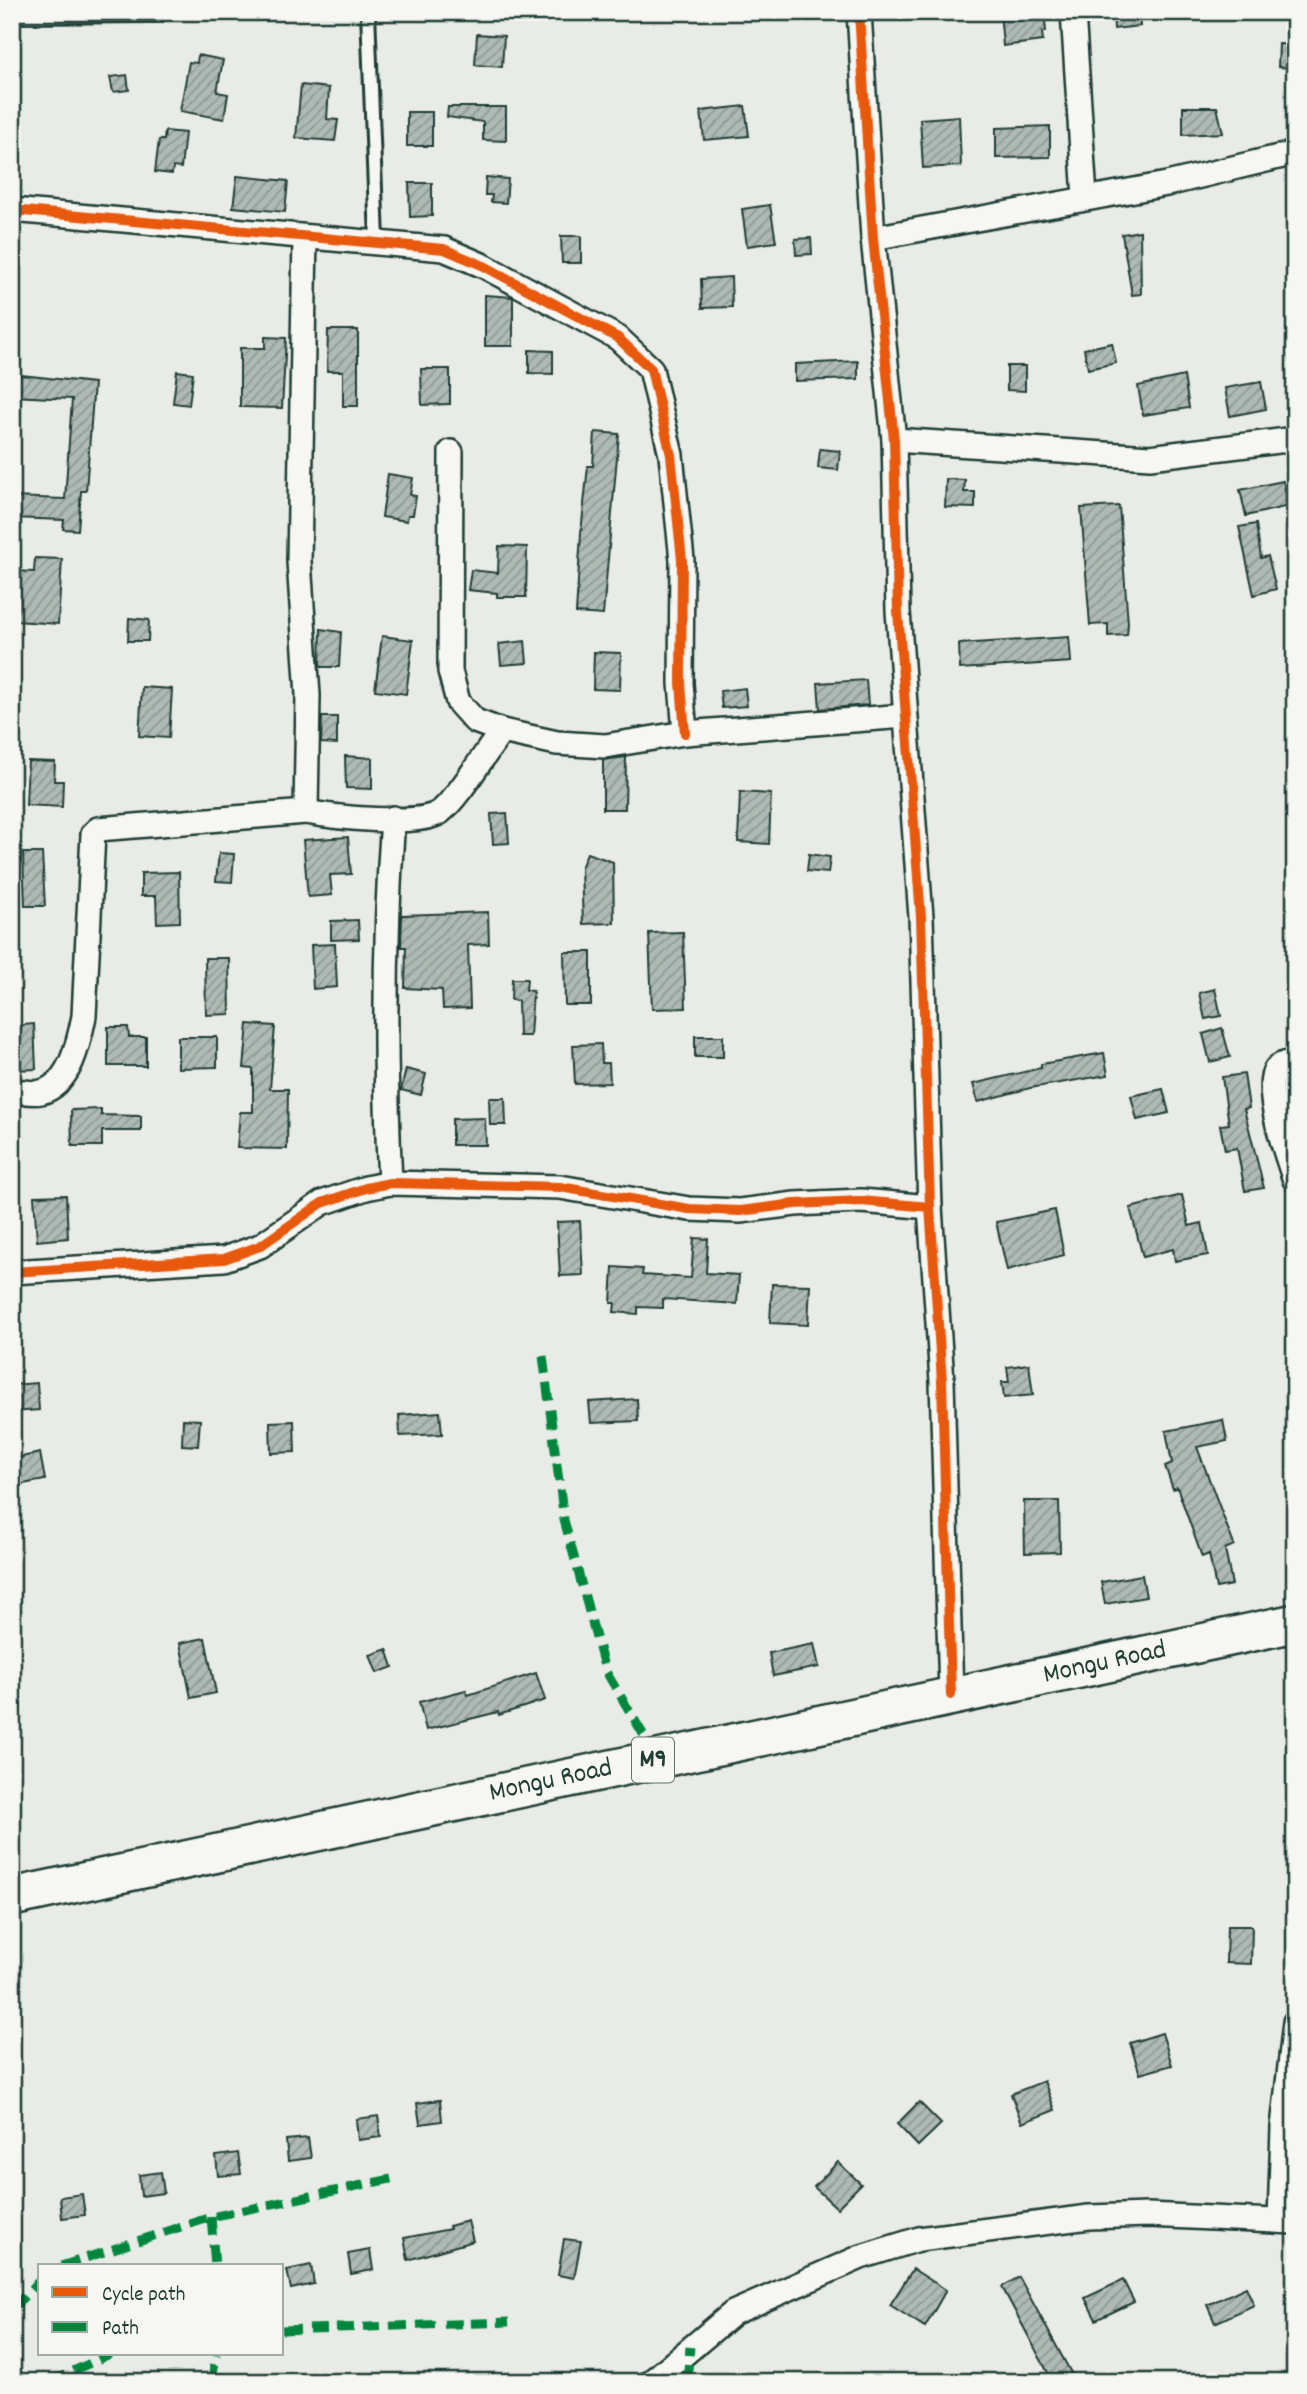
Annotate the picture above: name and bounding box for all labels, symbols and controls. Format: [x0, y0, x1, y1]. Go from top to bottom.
street label: Mongu Road [1040, 1631, 1170, 1697]
road number: M9 [632, 1737, 674, 1782]
street label: Mongu Road [486, 1749, 616, 1815]
legend [38, 2264, 284, 2356]
text: Cycle path [102, 2281, 185, 2311]
text: Path [102, 2315, 139, 2345]

